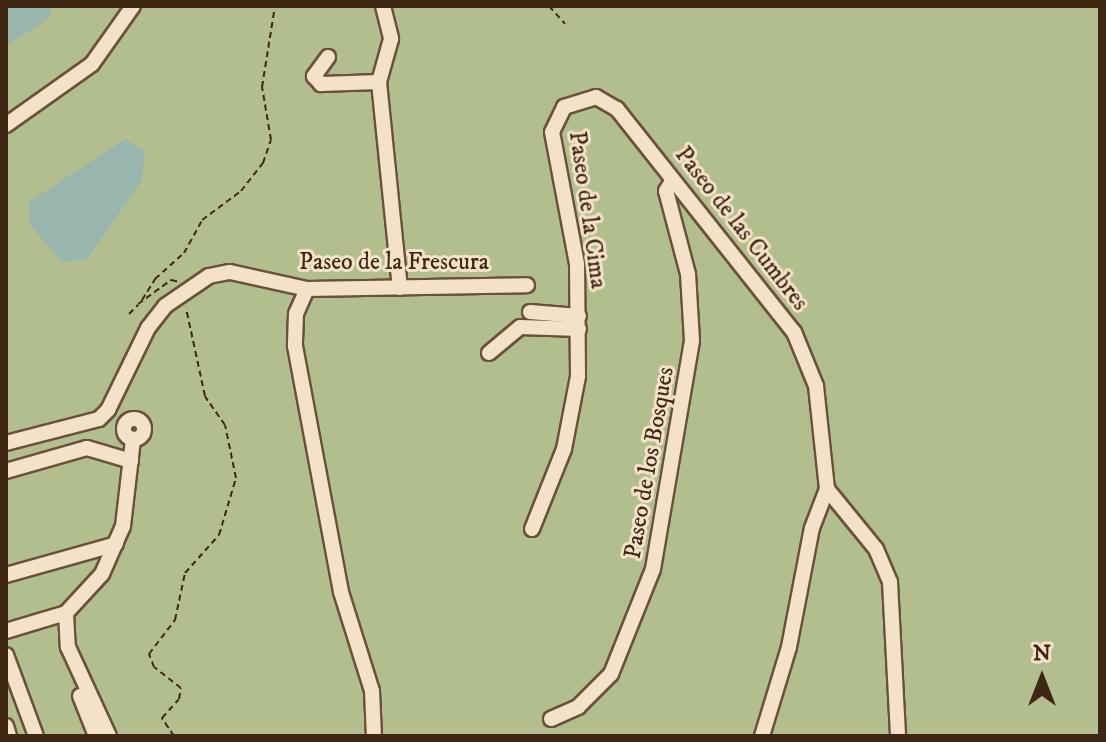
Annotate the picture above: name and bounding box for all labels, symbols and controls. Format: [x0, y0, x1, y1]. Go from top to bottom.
street label: Paseo de la Cima [562, 129, 612, 291]
street label: Paseo de las Cumbres [668, 141, 814, 317]
street label: Paseo de la Frescura [299, 249, 489, 277]
street label: Paseo de los Bosques [619, 365, 681, 561]
north arrow [1002, 638, 1082, 718]
text: N [1033, 640, 1051, 667]

